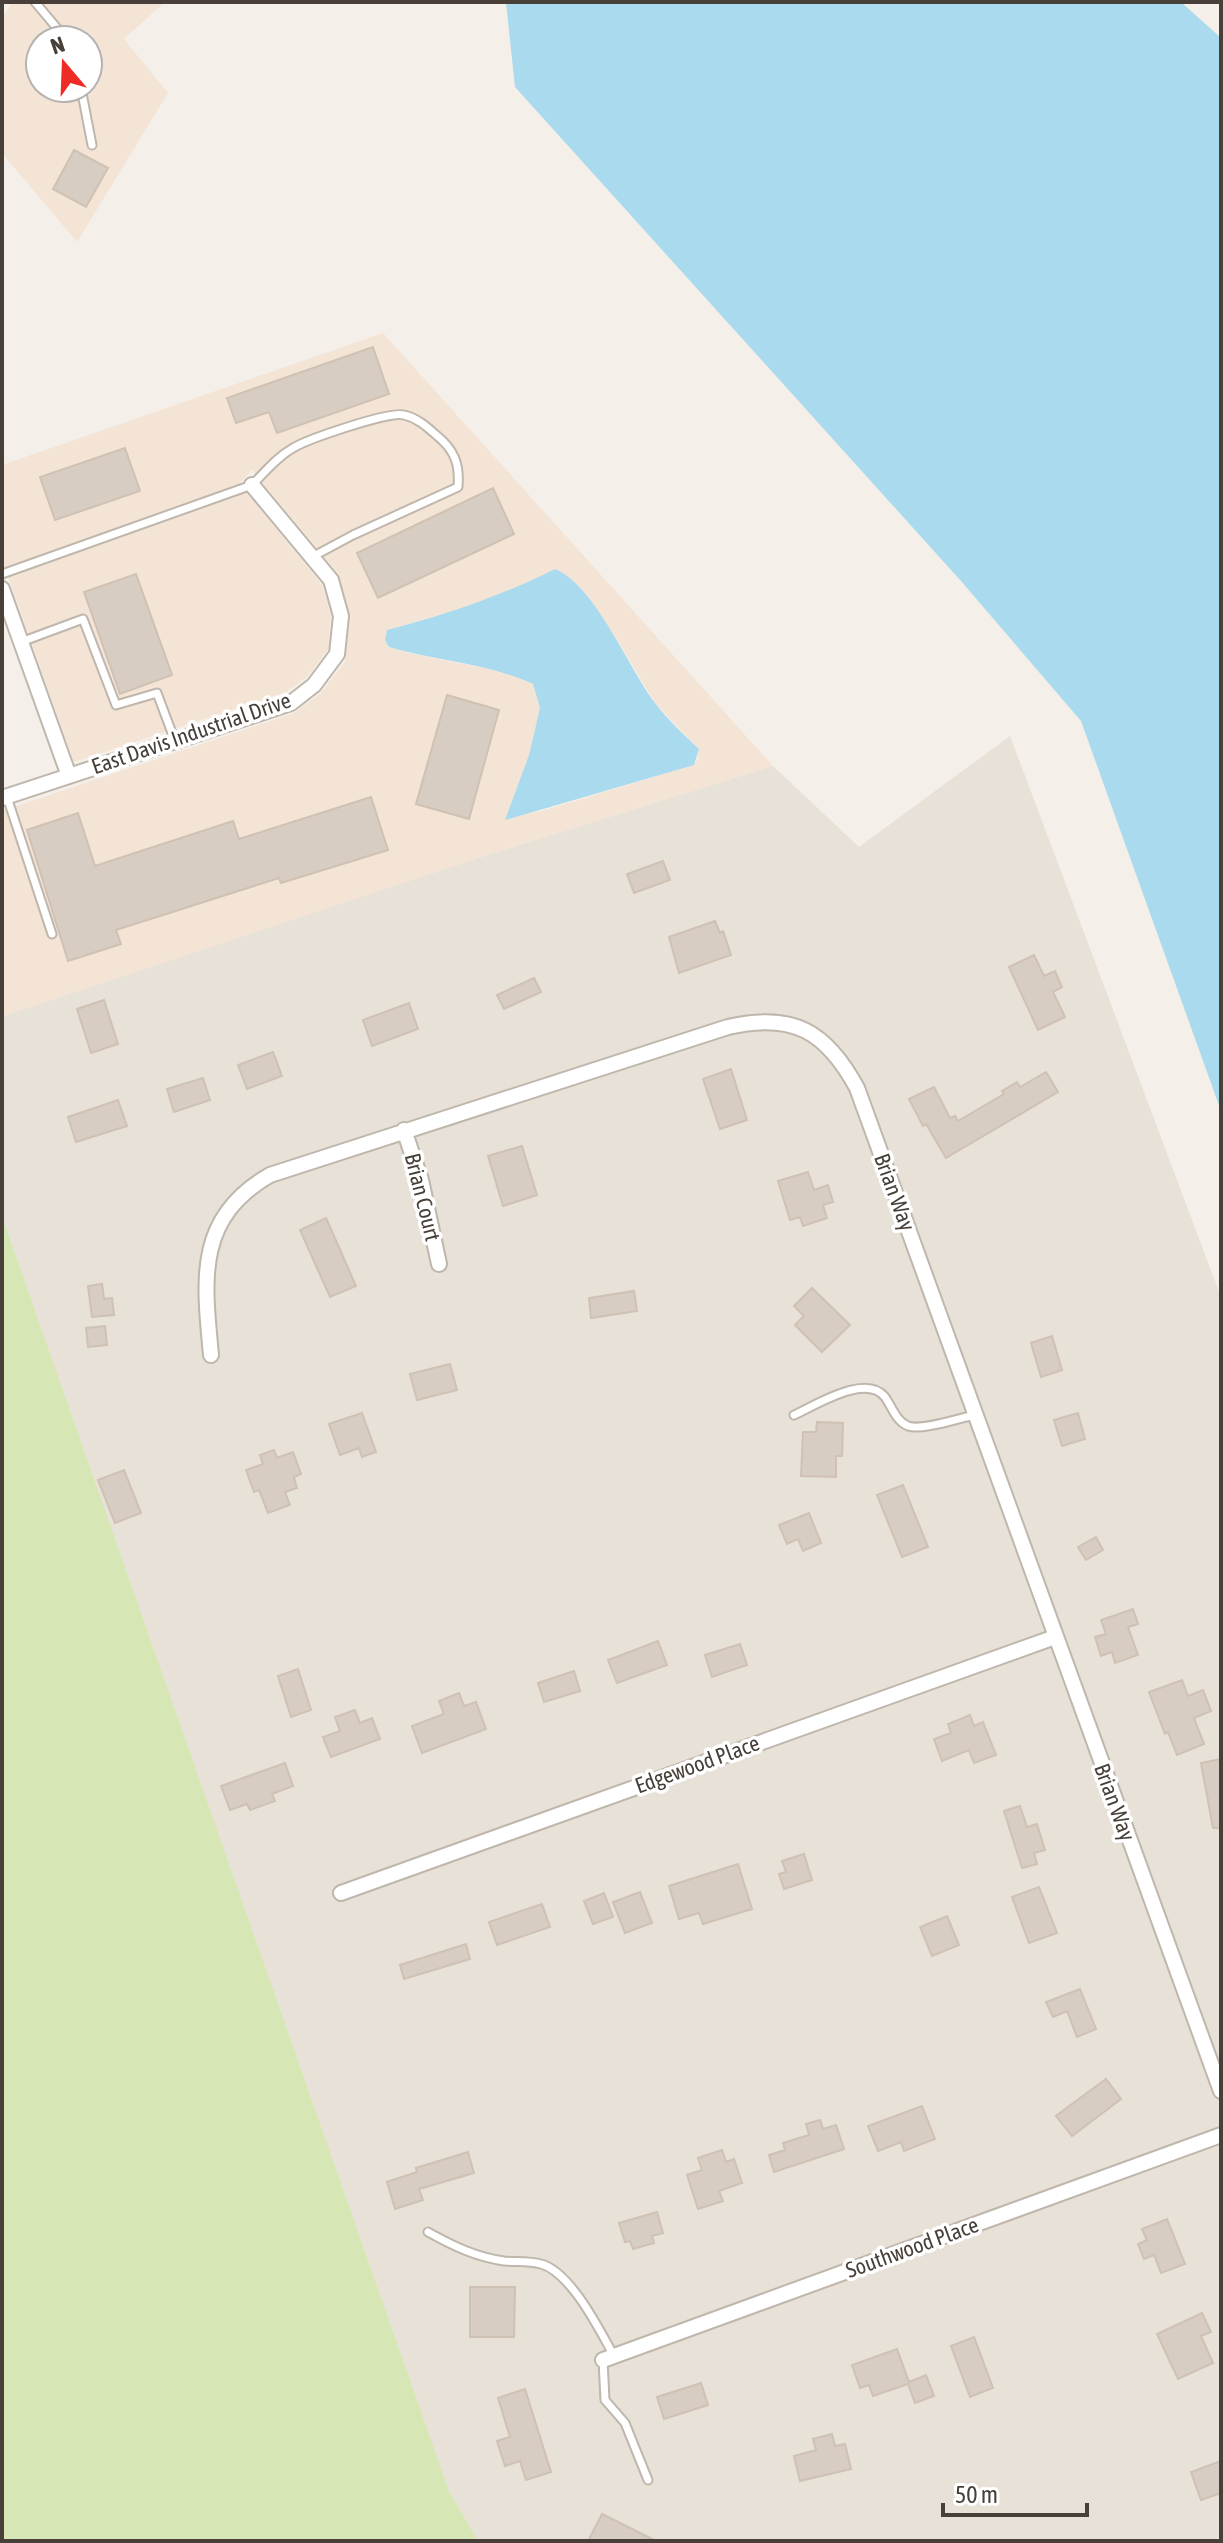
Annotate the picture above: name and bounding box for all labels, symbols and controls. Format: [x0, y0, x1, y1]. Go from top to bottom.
north arrow [24, 24, 104, 104]
text: N [47, 31, 68, 59]
street label: East Davis Industrial Drive [88, 687, 294, 779]
street label: Brian Court [400, 1150, 446, 1244]
street label: Brian Way [869, 1150, 921, 1234]
street label: Edgewood Place [631, 1729, 763, 1799]
street label: Brian Way [1089, 1760, 1141, 1844]
street label: Southwood Place [842, 2211, 982, 2283]
scale bar [943, 2467, 1087, 2517]
text: 50 m [955, 2481, 998, 2508]

